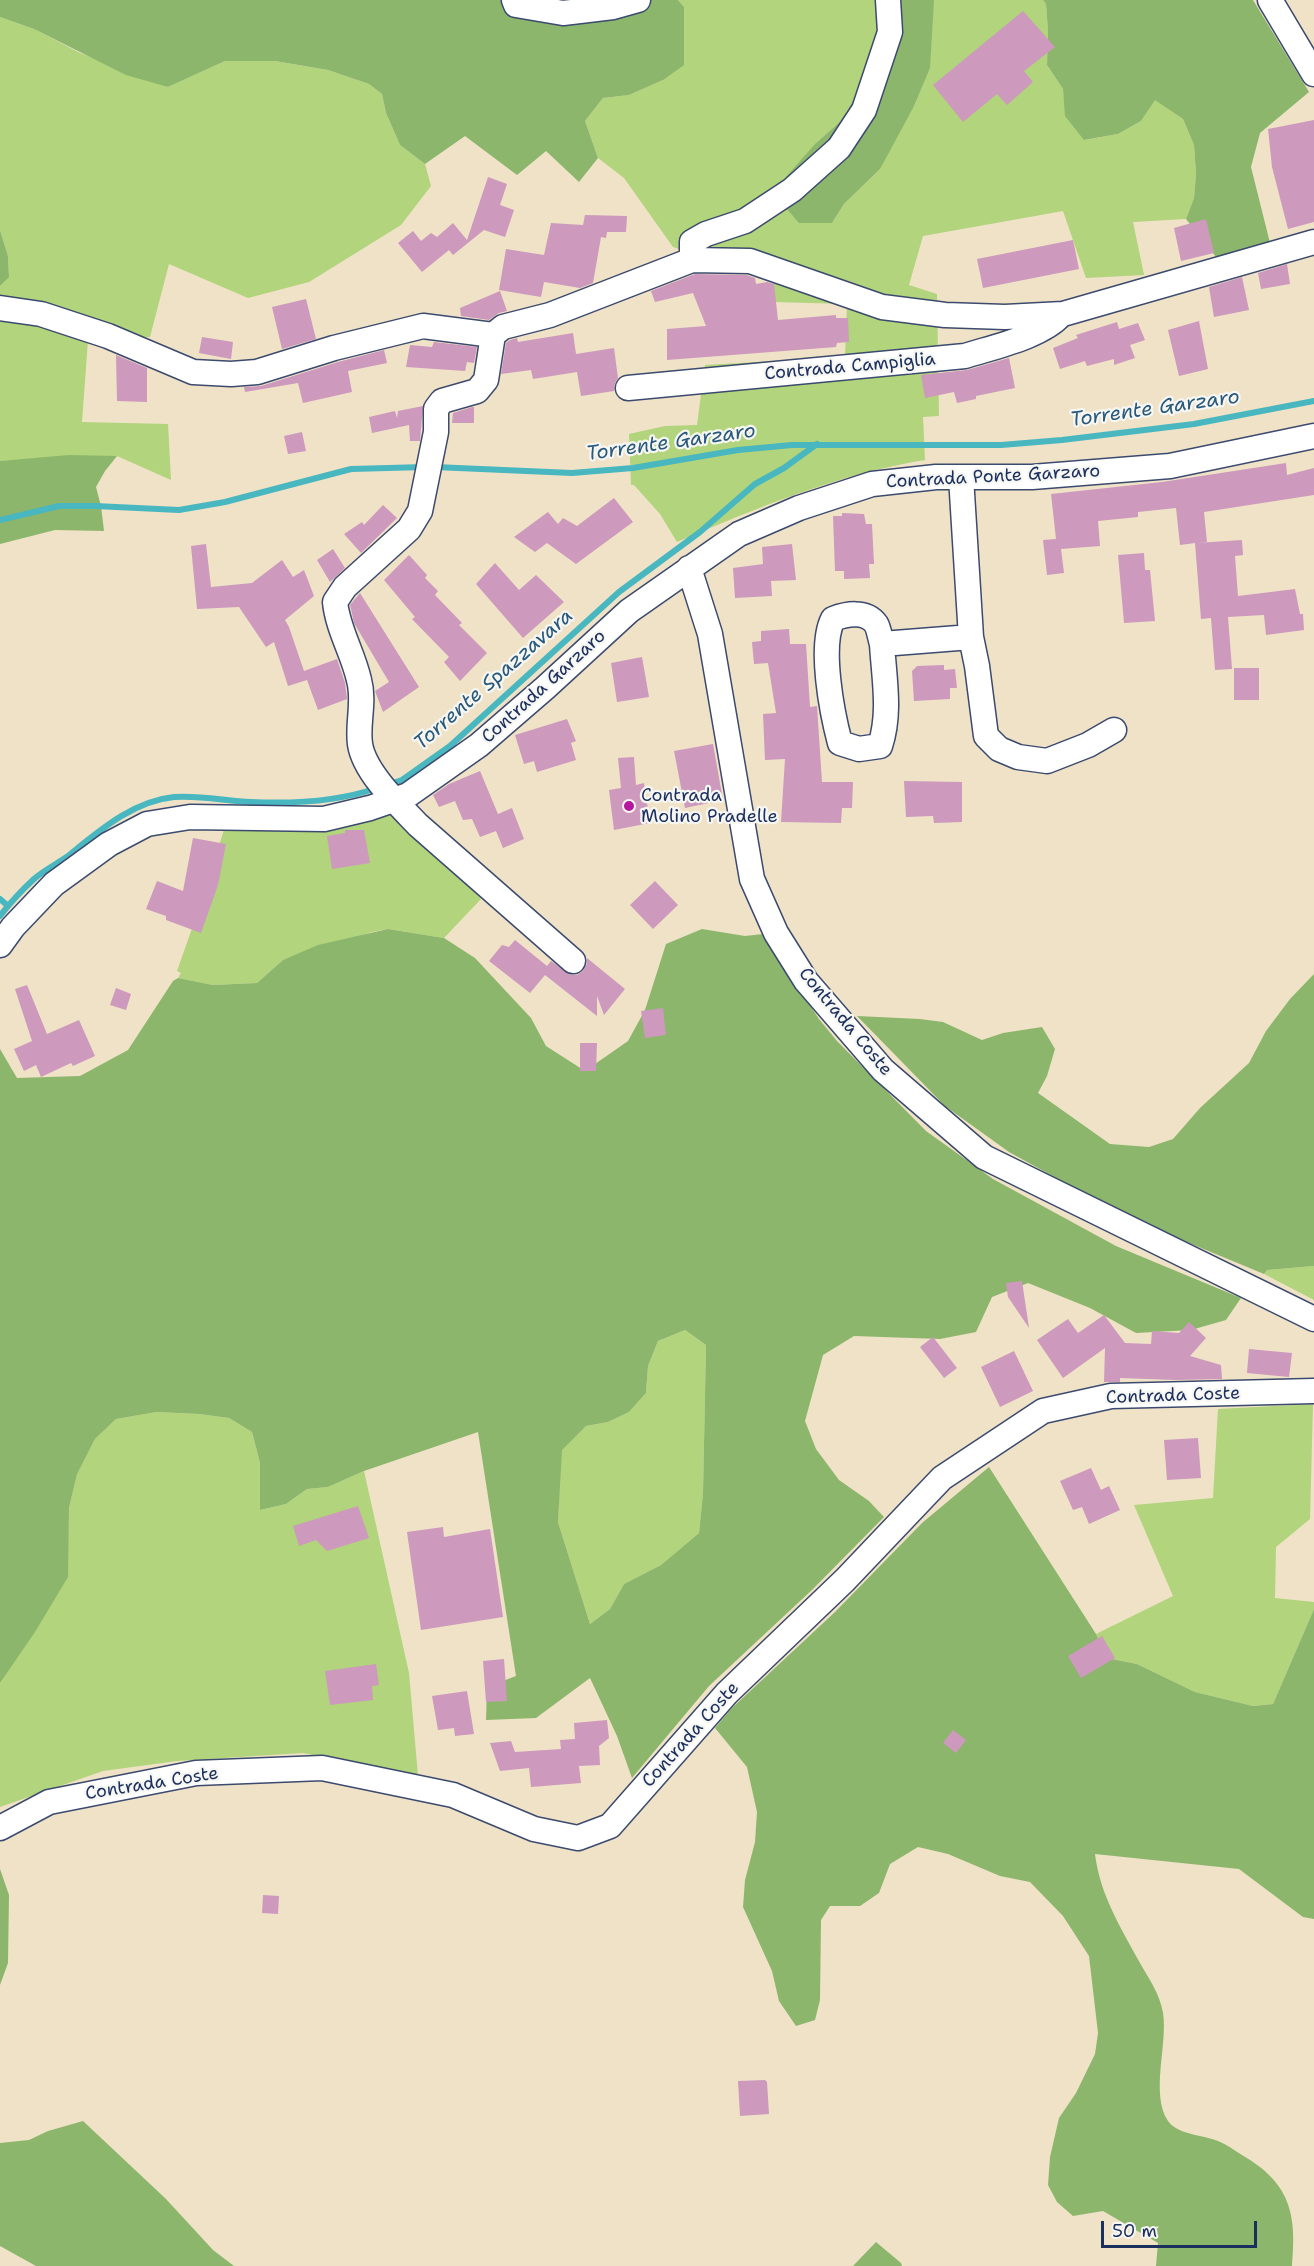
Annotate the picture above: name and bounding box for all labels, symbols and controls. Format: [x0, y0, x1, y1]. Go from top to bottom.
street label: Contrada Campiglia [764, 349, 936, 385]
water label: Torrente Garzaro [1069, 385, 1241, 433]
water label: Torrente Garzaro [585, 419, 757, 467]
street label: Contrada Ponte Garzaro [885, 461, 1101, 493]
water label: Torrente Spazzavara [410, 605, 578, 755]
street label: Contrada Garzaro [478, 626, 610, 748]
place label: Contrada Molino Pradelle [641, 785, 778, 828]
marker: Contrada Molino Pradelle [622, 799, 636, 813]
street label: Contrada Coste [794, 964, 896, 1080]
street label: Contrada Coste [1105, 1383, 1241, 1409]
street label: Contrada Coste [638, 1678, 744, 1792]
street label: Contrada Coste [84, 1763, 220, 1805]
scale bar [1104, 2209, 1260, 2247]
text: 50 m [1112, 2219, 1157, 2243]

